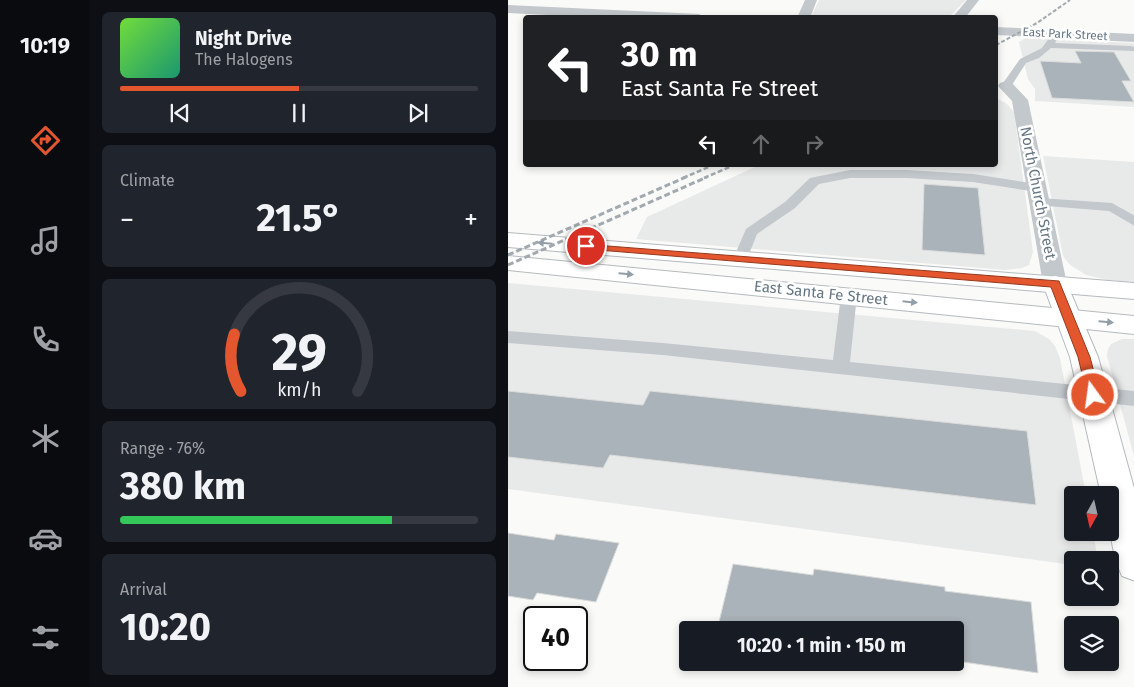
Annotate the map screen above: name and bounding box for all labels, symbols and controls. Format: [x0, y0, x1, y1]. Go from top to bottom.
street label: East Park Street [1022, 25, 1109, 43]
text: Night Drive [195, 27, 292, 50]
text: 10:19 [20, 32, 70, 59]
text: 30 m [621, 33, 698, 75]
icon: left [538, 35, 603, 100]
text: The Halogens [195, 50, 293, 69]
text: East Santa Fe Street [621, 75, 818, 102]
icon: previous [166, 99, 194, 127]
icon: pause [285, 99, 313, 127]
icon: next [404, 99, 432, 127]
icon: directions [28, 123, 63, 158]
street label: North Church Street [1016, 125, 1060, 261]
icon: left [694, 130, 722, 158]
icon: ahead [747, 130, 775, 158]
icon: right [800, 130, 828, 158]
text: Climate [120, 171, 175, 190]
text: 21.5° [256, 195, 342, 241]
text: − [120, 203, 134, 236]
text: + [464, 203, 478, 236]
icon: music [28, 223, 63, 258]
pin [565, 225, 607, 267]
icon: arrive [572, 232, 600, 260]
one-way arrow [537, 239, 553, 247]
one-way arrow [619, 270, 635, 278]
street label: East Santa Fe Street [753, 277, 889, 309]
one-way arrow [902, 298, 918, 306]
one-way arrow [1099, 319, 1115, 327]
text: 29 [271, 321, 327, 384]
icon: phone [28, 322, 63, 357]
position arrow [1066, 368, 1118, 420]
text: km/h [277, 379, 321, 401]
icon: climate [28, 421, 63, 456]
text: Range · 76% [120, 439, 205, 458]
text: 380 km [120, 463, 246, 509]
north arrow [1064, 486, 1119, 541]
map controls [1064, 486, 1119, 671]
icon: car [28, 521, 63, 556]
button: search [1064, 551, 1119, 606]
text: Arrival [120, 580, 167, 599]
text: 10:20 [120, 604, 211, 650]
speed limit sign: 40 [523, 606, 588, 671]
button: layers [1064, 616, 1119, 671]
icon: filters [28, 620, 63, 655]
text: 10:20 · 1 min · 150 m [737, 634, 906, 657]

